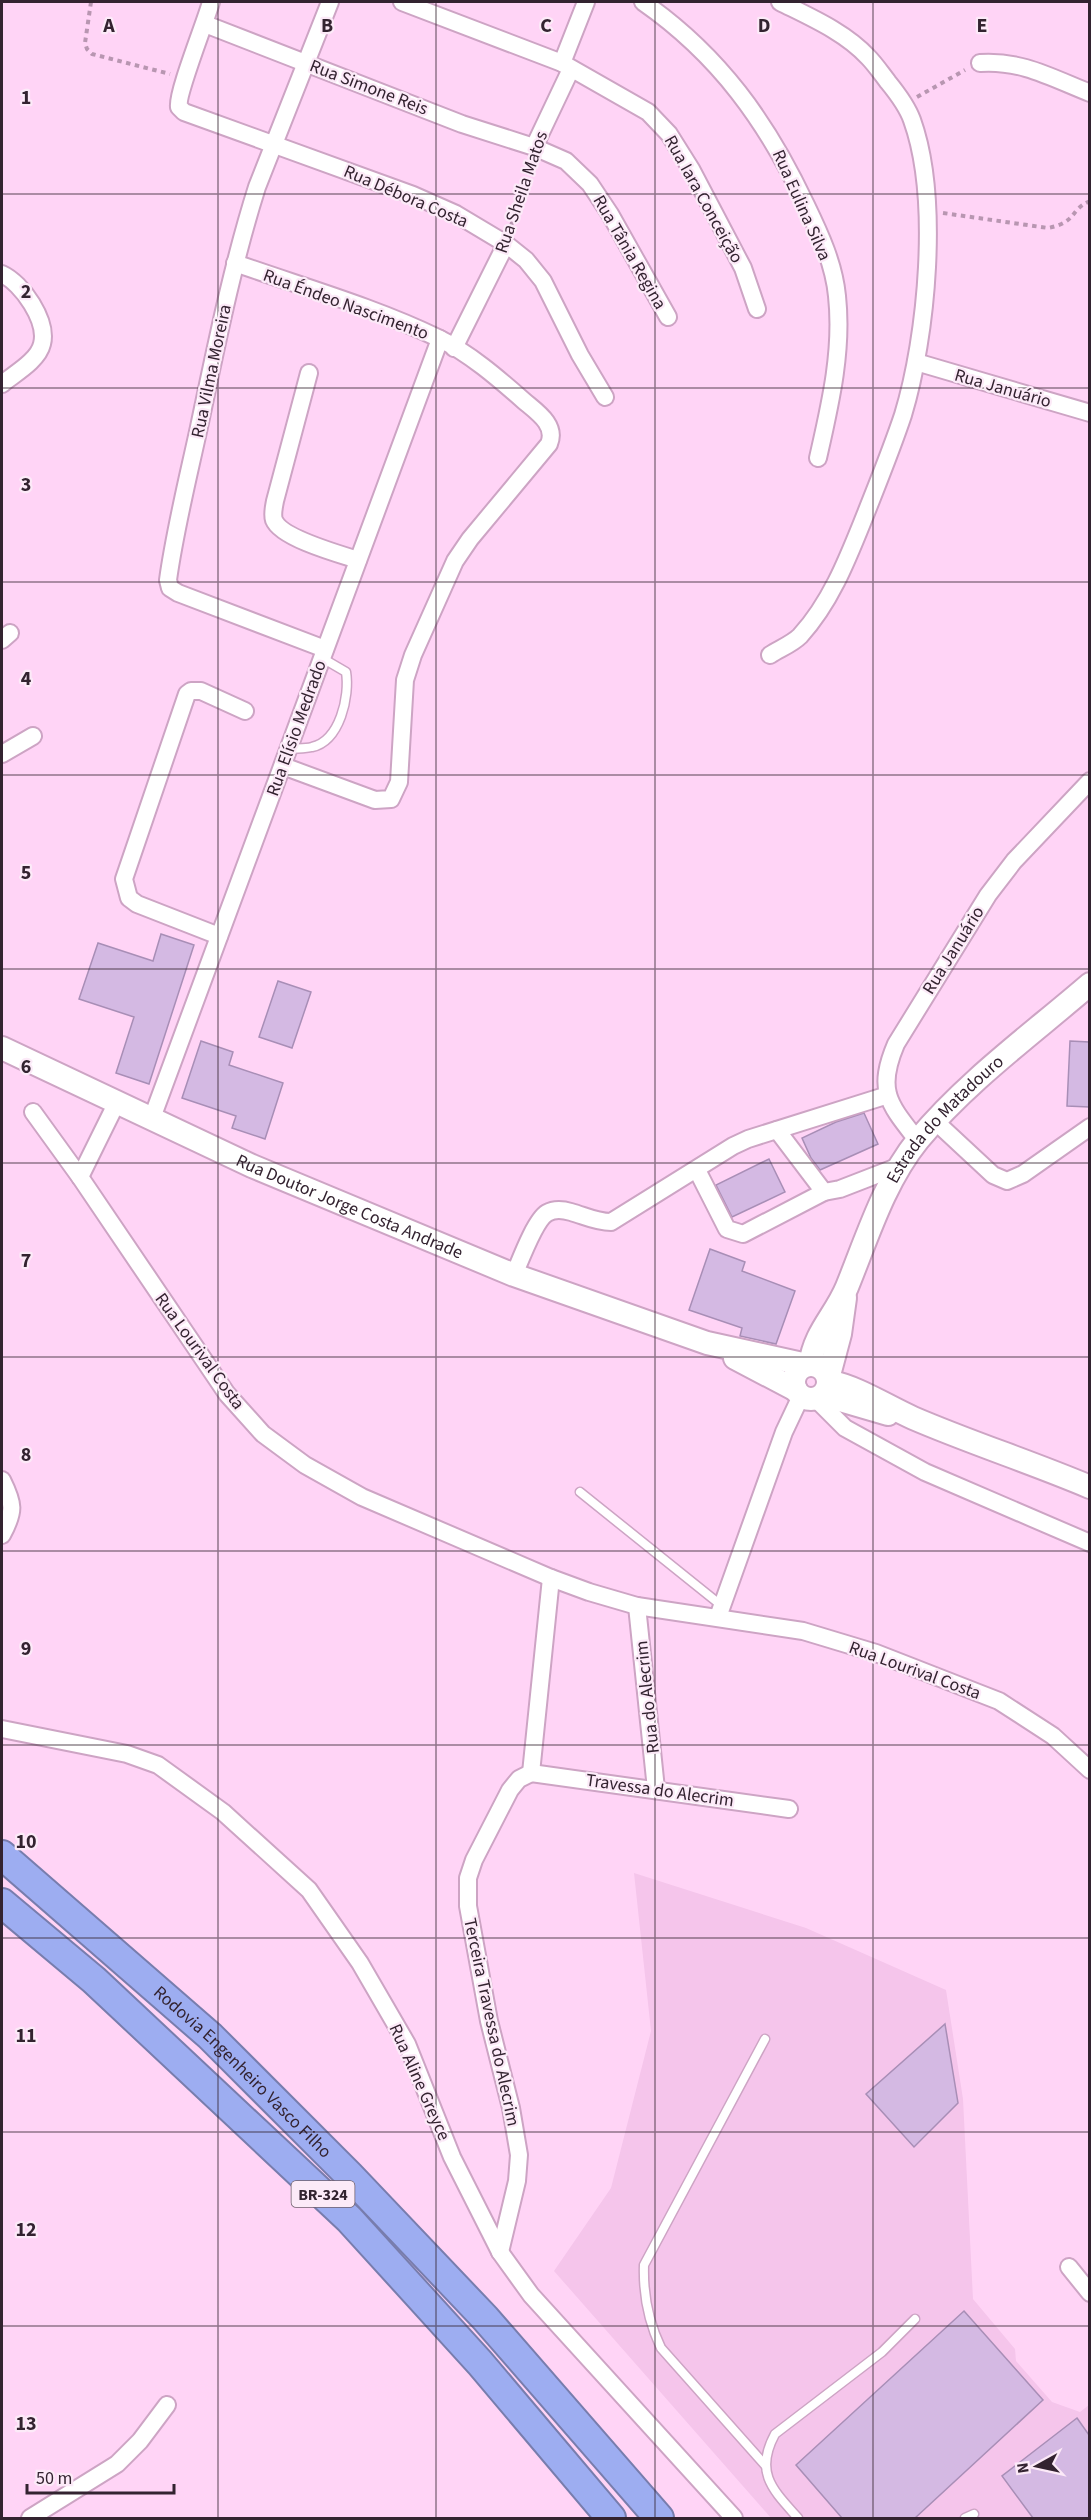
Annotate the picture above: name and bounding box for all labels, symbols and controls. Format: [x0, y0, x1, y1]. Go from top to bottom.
text: A [102, 12, 115, 40]
text: B [321, 12, 333, 40]
text: C [540, 12, 552, 40]
text: D [758, 12, 770, 40]
text: E [977, 12, 987, 40]
street label: Rua Simone Reis [306, 53, 432, 121]
text: 1 [21, 84, 31, 112]
street label: Rua Sheila Matos [489, 128, 554, 257]
street label: Rua Iara Conceição [658, 131, 749, 268]
street label: Rua Eulina Silva [766, 146, 837, 265]
street label: Rua Débora Costa [340, 159, 472, 234]
street label: Rua Tânia Regina [587, 190, 672, 314]
street label: Rua Éndeo Nascimento [260, 263, 432, 346]
text: 2 [21, 278, 31, 306]
street label: Rua Vilma Moreira [185, 302, 238, 440]
street label: Rua Januário [952, 363, 1054, 414]
text: 3 [21, 471, 31, 499]
street label: Rua Elísio Medrado [260, 657, 333, 800]
text: 4 [21, 665, 32, 693]
text: 5 [21, 859, 31, 887]
street label: Rua Januário [916, 901, 990, 999]
street label: Estrada do Matadouro [880, 1050, 1009, 1188]
text: 6 [21, 1053, 31, 1081]
street label: Rua Doutor Jorge Costa Andrade [232, 1148, 467, 1265]
text: 7 [21, 1247, 31, 1275]
street label: Rua Lourival Costa [149, 1288, 250, 1415]
text: 8 [21, 1441, 31, 1469]
text: 9 [21, 1635, 31, 1663]
street label: Rua Lourival Costa [845, 1635, 984, 1706]
street label: Rua do Alecrim [629, 1639, 666, 1755]
street label: Travessa do Alecrim [584, 1768, 736, 1813]
text: 10 [15, 1828, 37, 1856]
street label: Terceira Travessa do Alecrim [457, 1916, 526, 2129]
street label: Rodovia Engenheiro Vasco Filho [148, 1980, 337, 2164]
street label: Rua Aline Greyce [383, 2020, 456, 2145]
text: 11 [15, 2022, 37, 2050]
road number: BR-324 [292, 2181, 354, 2207]
text: 12 [15, 2216, 37, 2244]
text: 13 [15, 2410, 37, 2438]
north arrow [1007, 2436, 1067, 2496]
scale bar [27, 2457, 174, 2495]
text: N [1012, 2461, 1035, 2475]
text: 50 m [36, 2466, 72, 2491]

